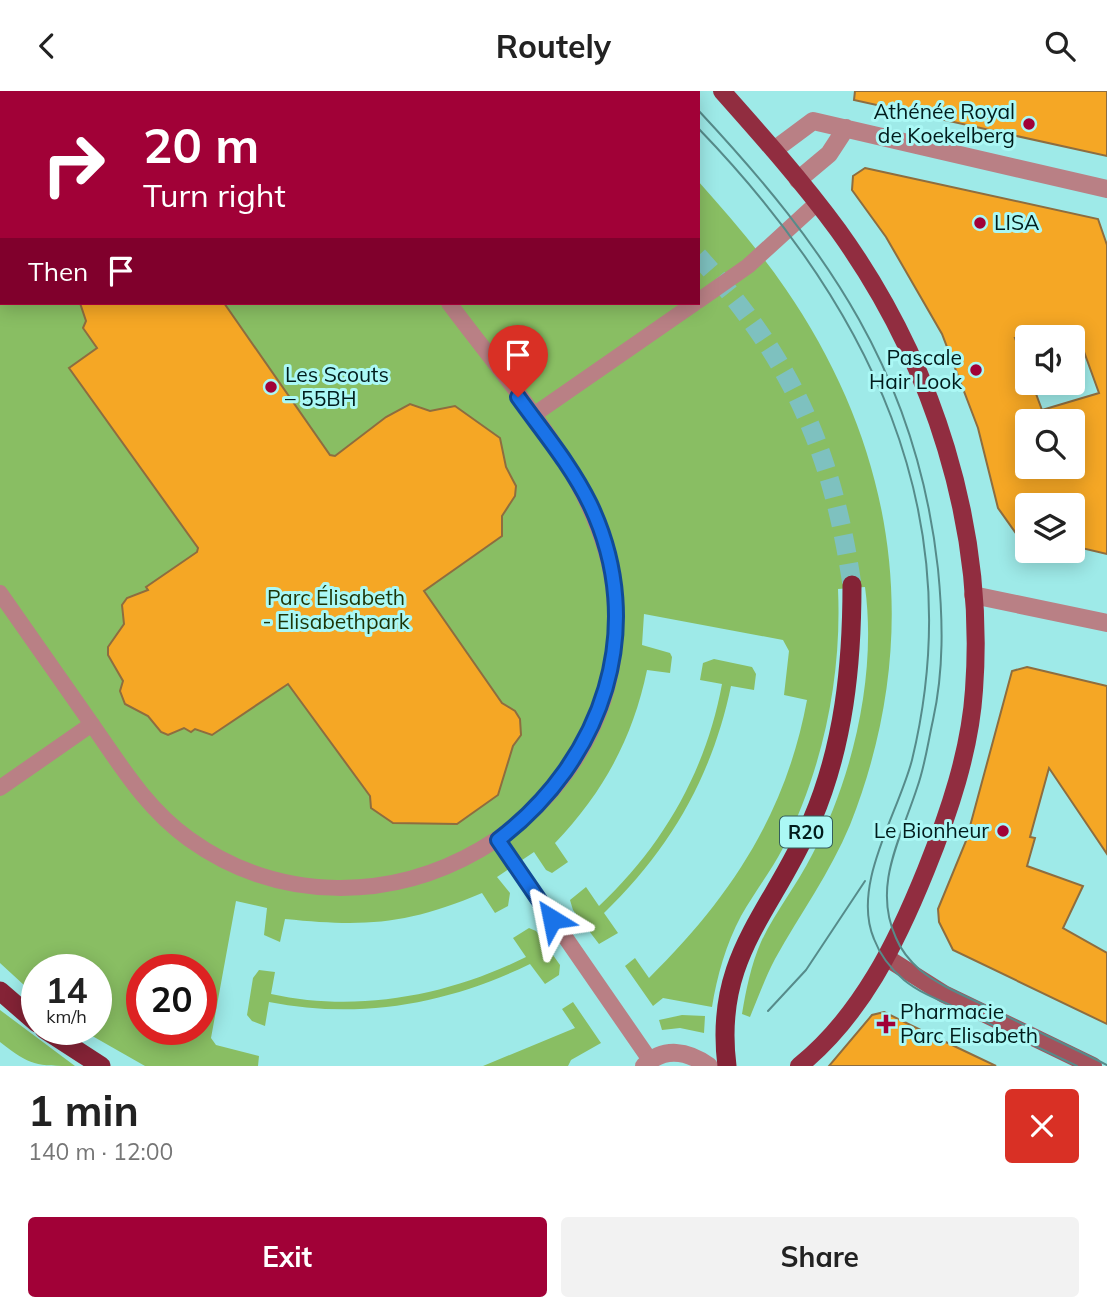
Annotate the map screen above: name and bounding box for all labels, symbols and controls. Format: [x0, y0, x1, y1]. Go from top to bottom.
text: Routely [496, 26, 611, 66]
icon: back [28, 27, 66, 65]
icon: search [1041, 27, 1079, 65]
place label: Athénée Royal de Koekelberg [873, 98, 1015, 148]
text: 20 m [143, 114, 259, 175]
marker: Athénée Royal de Koekelberg [1021, 116, 1037, 132]
icon: right [28, 119, 119, 210]
text: Turn right [143, 175, 286, 215]
place label: LISA [994, 209, 1040, 235]
marker: LISA [972, 215, 988, 231]
icon: arrive [102, 252, 140, 290]
text: Then [28, 255, 88, 288]
pin [488, 325, 548, 397]
map controls [1015, 325, 1085, 563]
button: sound [1015, 325, 1085, 395]
icon: arrive [499, 336, 537, 374]
place label: Pascale Hair Look [869, 344, 962, 394]
place label: Les Scouts – 55BH [285, 361, 389, 411]
marker: Pascale Hair Look [968, 362, 984, 378]
marker: Les Scouts – 55BH [263, 379, 279, 395]
button: search [1015, 409, 1085, 479]
button: layers [1015, 493, 1085, 563]
park label: Parc Élisabeth - Elisabethpark [262, 584, 410, 634]
road number: R20 [780, 817, 832, 847]
place label: Le Bionheur [874, 817, 989, 843]
marker: Le Bionheur [995, 823, 1011, 839]
position arrow [515, 882, 589, 956]
speed limit sign: 20 [126, 954, 217, 1045]
text: 14 [45, 968, 88, 1012]
place label: Pharmacie Parc Elisabeth [900, 998, 1038, 1048]
text: km/h [46, 1005, 87, 1028]
marker: Pharmacie Parc Elisabeth [878, 1016, 894, 1032]
text: 1 min [28, 1084, 139, 1137]
button: close [1005, 1089, 1079, 1163]
text: 140 m · 12:00 [28, 1137, 173, 1166]
button: Exit [28, 1217, 547, 1297]
button: Share [561, 1217, 1079, 1297]

